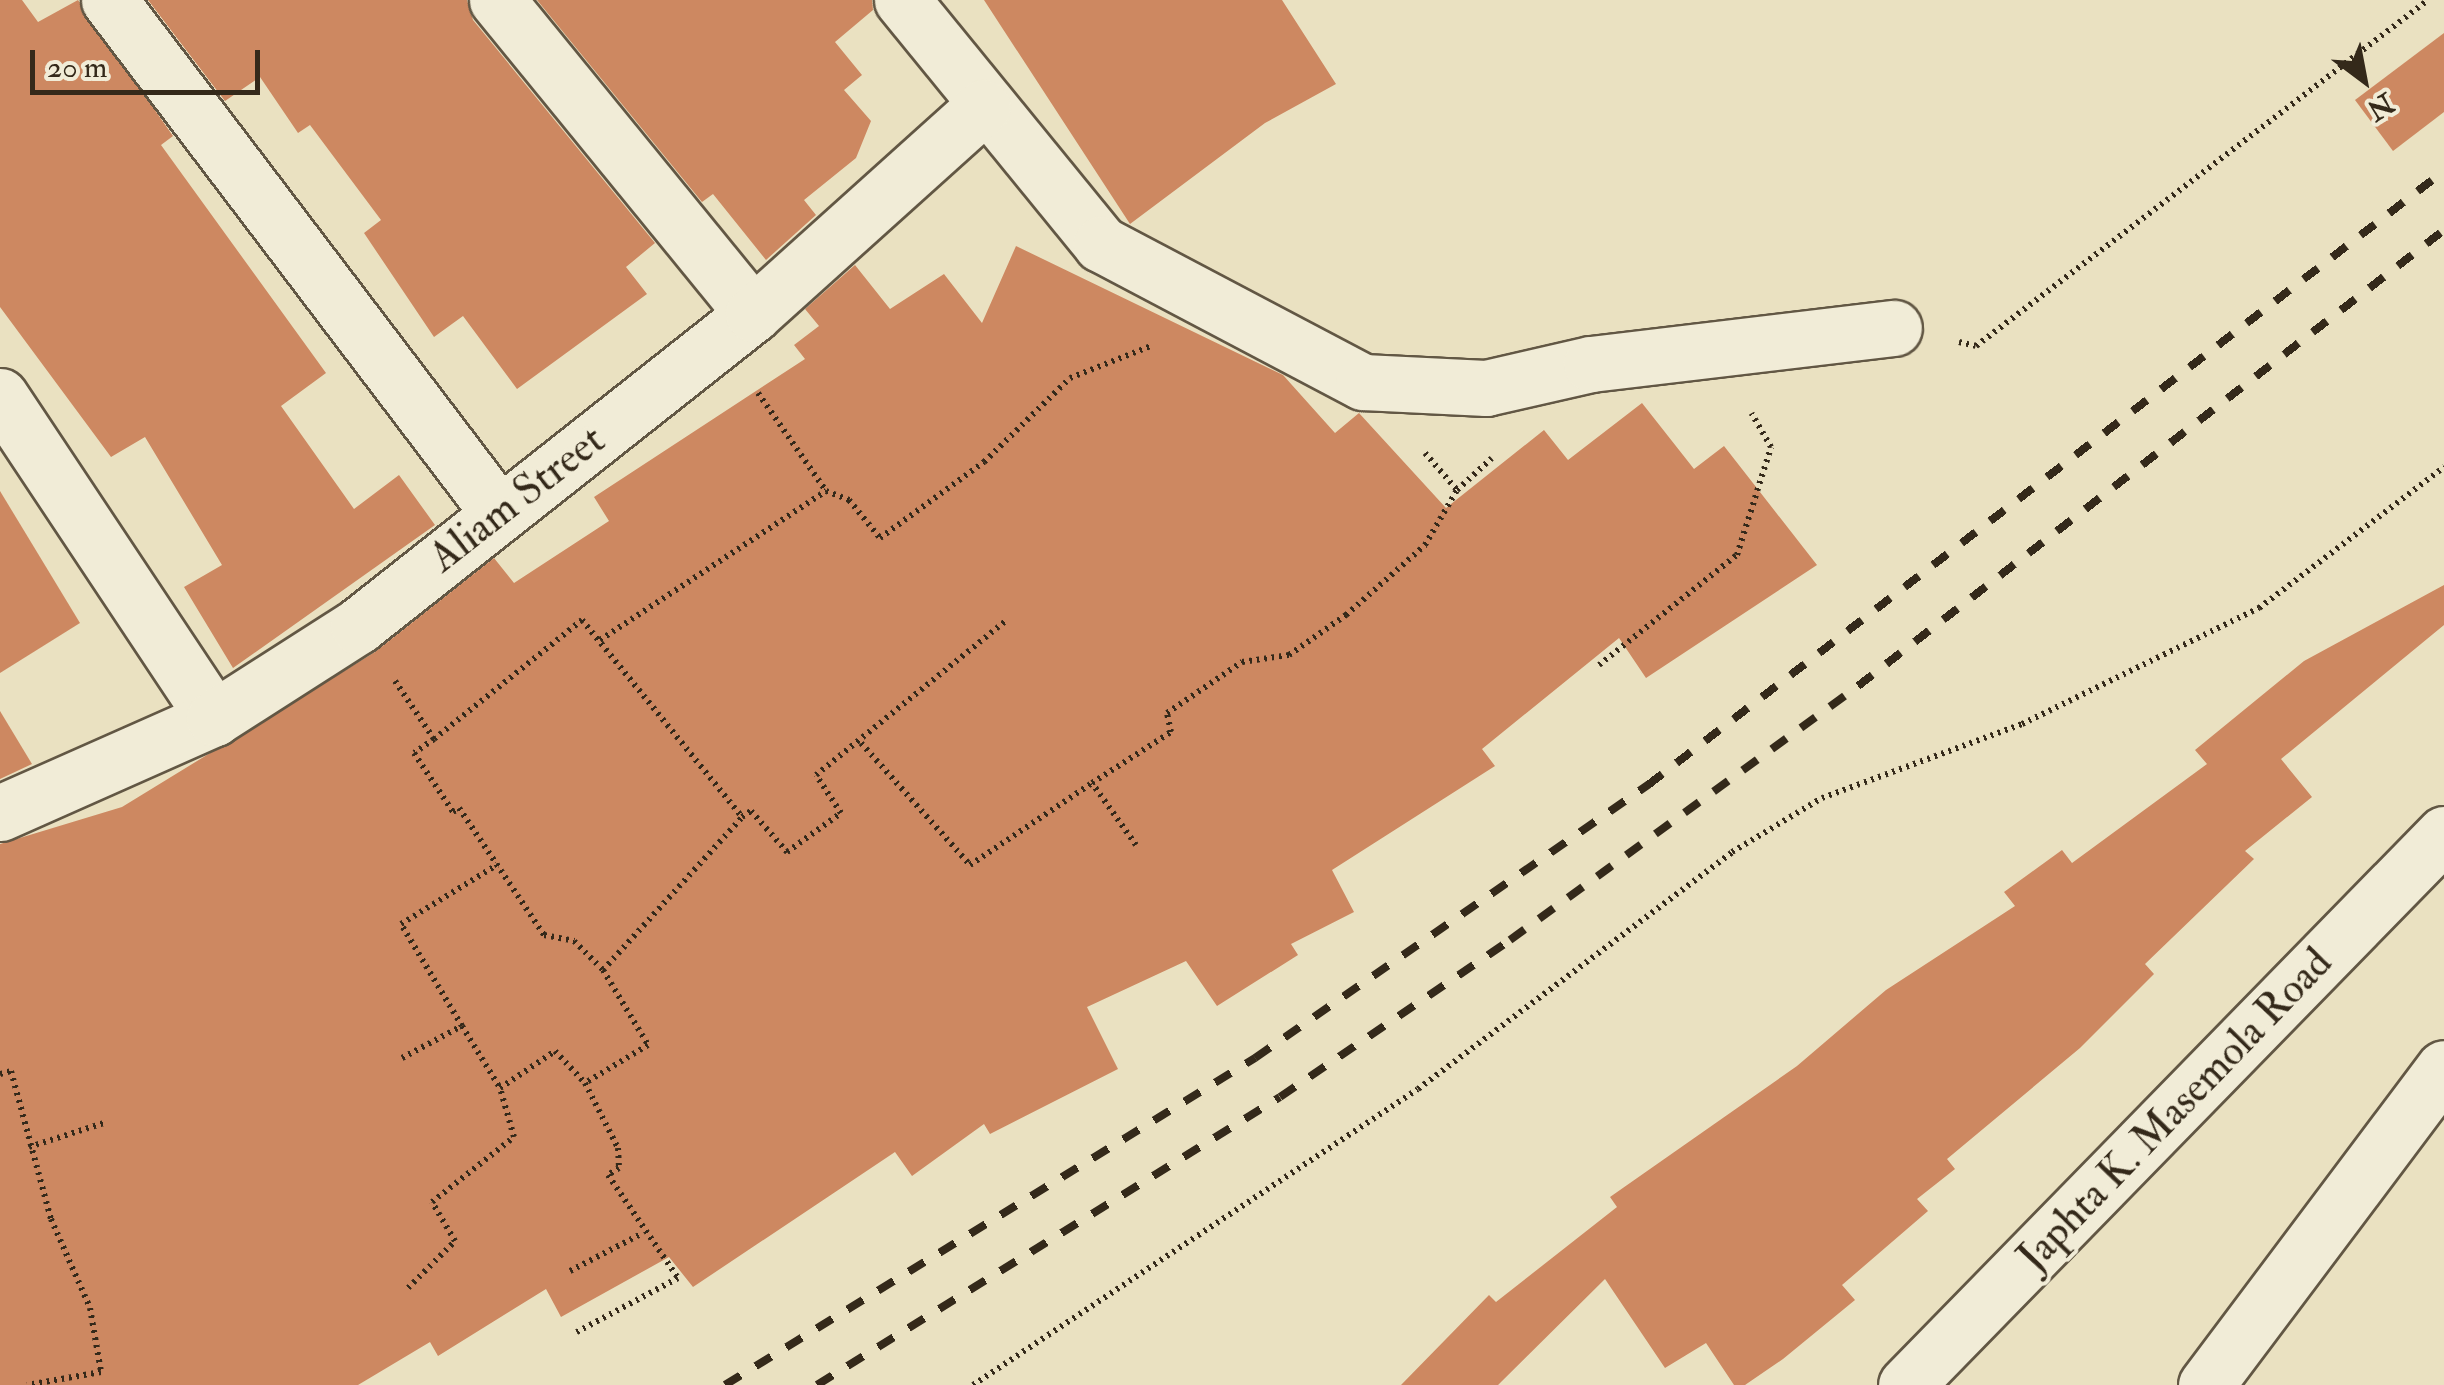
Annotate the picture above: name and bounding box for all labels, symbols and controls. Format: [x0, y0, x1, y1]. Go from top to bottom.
scale bar [35, 30, 265, 92]
north arrow [2314, 30, 2414, 130]
text: 20 m [47, 49, 107, 86]
text: N [2360, 84, 2400, 127]
street label: Aliam Street [419, 415, 615, 583]
street label: Japhta K. Masemola Road [2008, 938, 2342, 1282]

